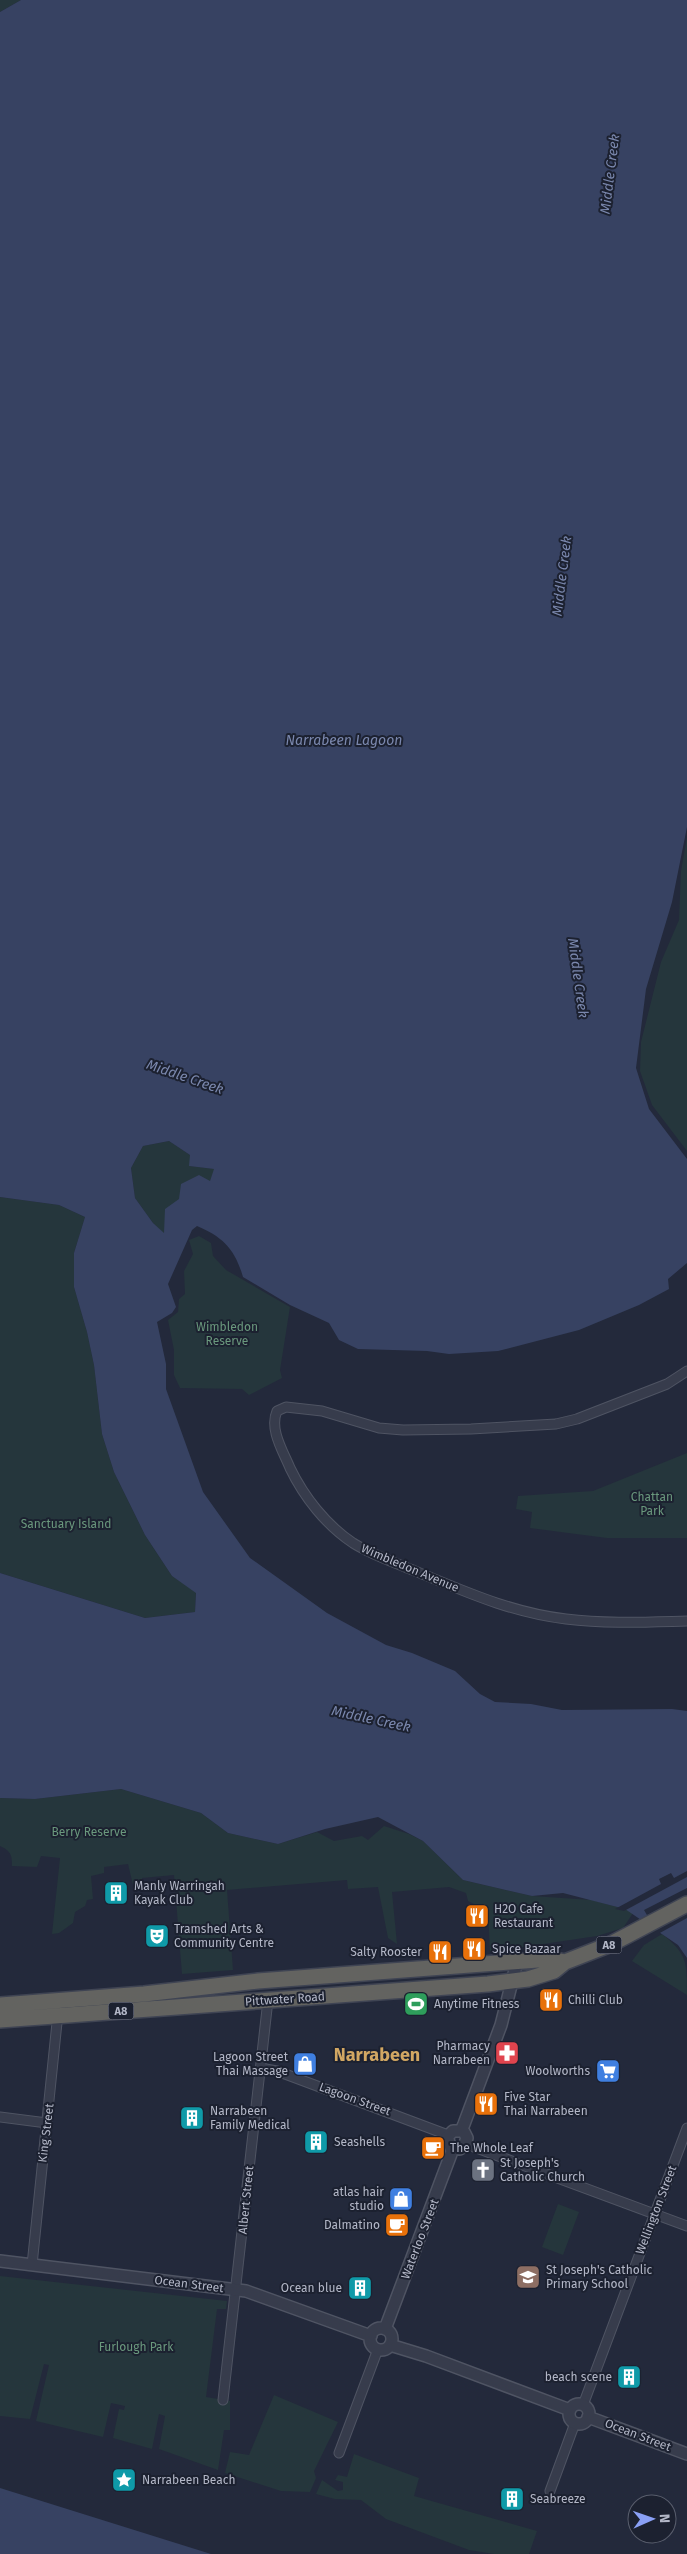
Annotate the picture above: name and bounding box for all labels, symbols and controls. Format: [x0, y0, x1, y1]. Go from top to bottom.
water label: Middle Creek [597, 133, 623, 215]
water label: Middle Creek [549, 535, 575, 617]
water label: Narrabeen Lagoon [286, 732, 402, 749]
water label: Middle Creek [564, 937, 592, 1019]
water label: Middle Creek [144, 1056, 226, 1098]
park label: Wimbledon Reserve [196, 1320, 258, 1348]
park label: Chattan Park [631, 1490, 673, 1518]
park label: Sanctuary Island [21, 1517, 111, 1531]
street label: Wimbledon Avenue [359, 1541, 461, 1595]
water label: Middle Creek [330, 1702, 412, 1736]
park label: Berry Reserve [52, 1825, 126, 1839]
place label: Manly Warringah Kayak Club [134, 1879, 225, 1907]
building icon: Manly Warringah Kayak Club [103, 1880, 129, 1906]
place label: H2O Cafe Restaurant [494, 1902, 554, 1930]
restaurant icon: H2O Cafe Restaurant [464, 1903, 490, 1929]
place label: Tramshed Arts & Community Centre [174, 1922, 274, 1950]
theatre icon: Tramshed Arts & Community Centre [144, 1923, 170, 1949]
restaurant icon: Spice Bazaar [461, 1936, 487, 1962]
road number: A8 [596, 1936, 622, 1954]
restaurant icon: Salty Rooster [427, 1939, 453, 1965]
place label: Spice Bazaar [492, 1942, 561, 1956]
place label: Salty Rooster [350, 1945, 422, 1959]
restaurant icon: Chilli Club [538, 1987, 564, 2013]
street label: Pittwater Road [245, 1989, 325, 2009]
sports icon: Anytime Fitness [403, 1991, 429, 2017]
place label: Chilli Club [568, 1993, 623, 2007]
place label: Anytime Fitness [434, 1997, 520, 2011]
road number: A8 [108, 2002, 134, 2020]
place label: Pharmacy Narrabeen [433, 2039, 490, 2067]
pharmacy icon: Pharmacy Narrabeen [494, 2040, 520, 2066]
district label: Narrabeen [334, 2044, 420, 2066]
place label: Lagoon Street Thai Massage [213, 2050, 289, 2078]
shop icon: Lagoon Street Thai Massage [292, 2051, 318, 2077]
supermarket icon: Woolworths [595, 2058, 621, 2084]
place label: Woolworths [525, 2064, 590, 2078]
street label: Lagoon Street [317, 2080, 393, 2119]
place label: Five Star Thai Narrabeen [504, 2090, 588, 2118]
restaurant icon: Five Star Thai Narrabeen [473, 2091, 499, 2117]
street label: King Street [35, 2102, 57, 2163]
place label: Narrabeen Family Medical [210, 2104, 290, 2132]
building icon: Narrabeen Family Medical [179, 2105, 205, 2131]
building icon: Seashells [303, 2129, 329, 2155]
place label: Seashells [334, 2135, 386, 2149]
cafe icon: The Whole Leaf [420, 2135, 446, 2161]
place label: The Whole Leaf [450, 2141, 534, 2155]
place label: St Joseph's Catholic Church [500, 2156, 585, 2184]
church icon: St Joseph's Catholic Church [470, 2157, 496, 2183]
street label: Wellington Street [633, 2163, 680, 2256]
street label: Albert Street [235, 2164, 257, 2235]
place label: atlas hair studio [333, 2185, 384, 2213]
shop icon: atlas hair studio [388, 2186, 414, 2212]
street label: Waterloo Street [398, 2196, 442, 2281]
cafe icon: Dalmatino [384, 2212, 410, 2238]
place label: Dalmatino [324, 2218, 380, 2232]
place label: St Joseph's Catholic Primary School [546, 2263, 653, 2291]
school or university icon: St Joseph's Catholic Primary School [515, 2264, 541, 2290]
street label: Ocean Street [154, 2273, 225, 2295]
building icon: Ocean blue [347, 2275, 373, 2301]
place label: Ocean blue [281, 2281, 342, 2295]
park label: Furlough Park [99, 2340, 174, 2354]
building icon: beach scene [616, 2364, 642, 2390]
place label: beach scene [545, 2370, 612, 2384]
street label: Ocean Street [603, 2416, 674, 2454]
place icon: Narrabeen Beach [111, 2467, 137, 2493]
place label: Narrabeen Beach [142, 2473, 236, 2487]
building icon: Seabreeze [499, 2486, 525, 2512]
place label: Seabreeze [530, 2492, 586, 2506]
north arrow [627, 2494, 677, 2544]
text: N [656, 2514, 673, 2524]

